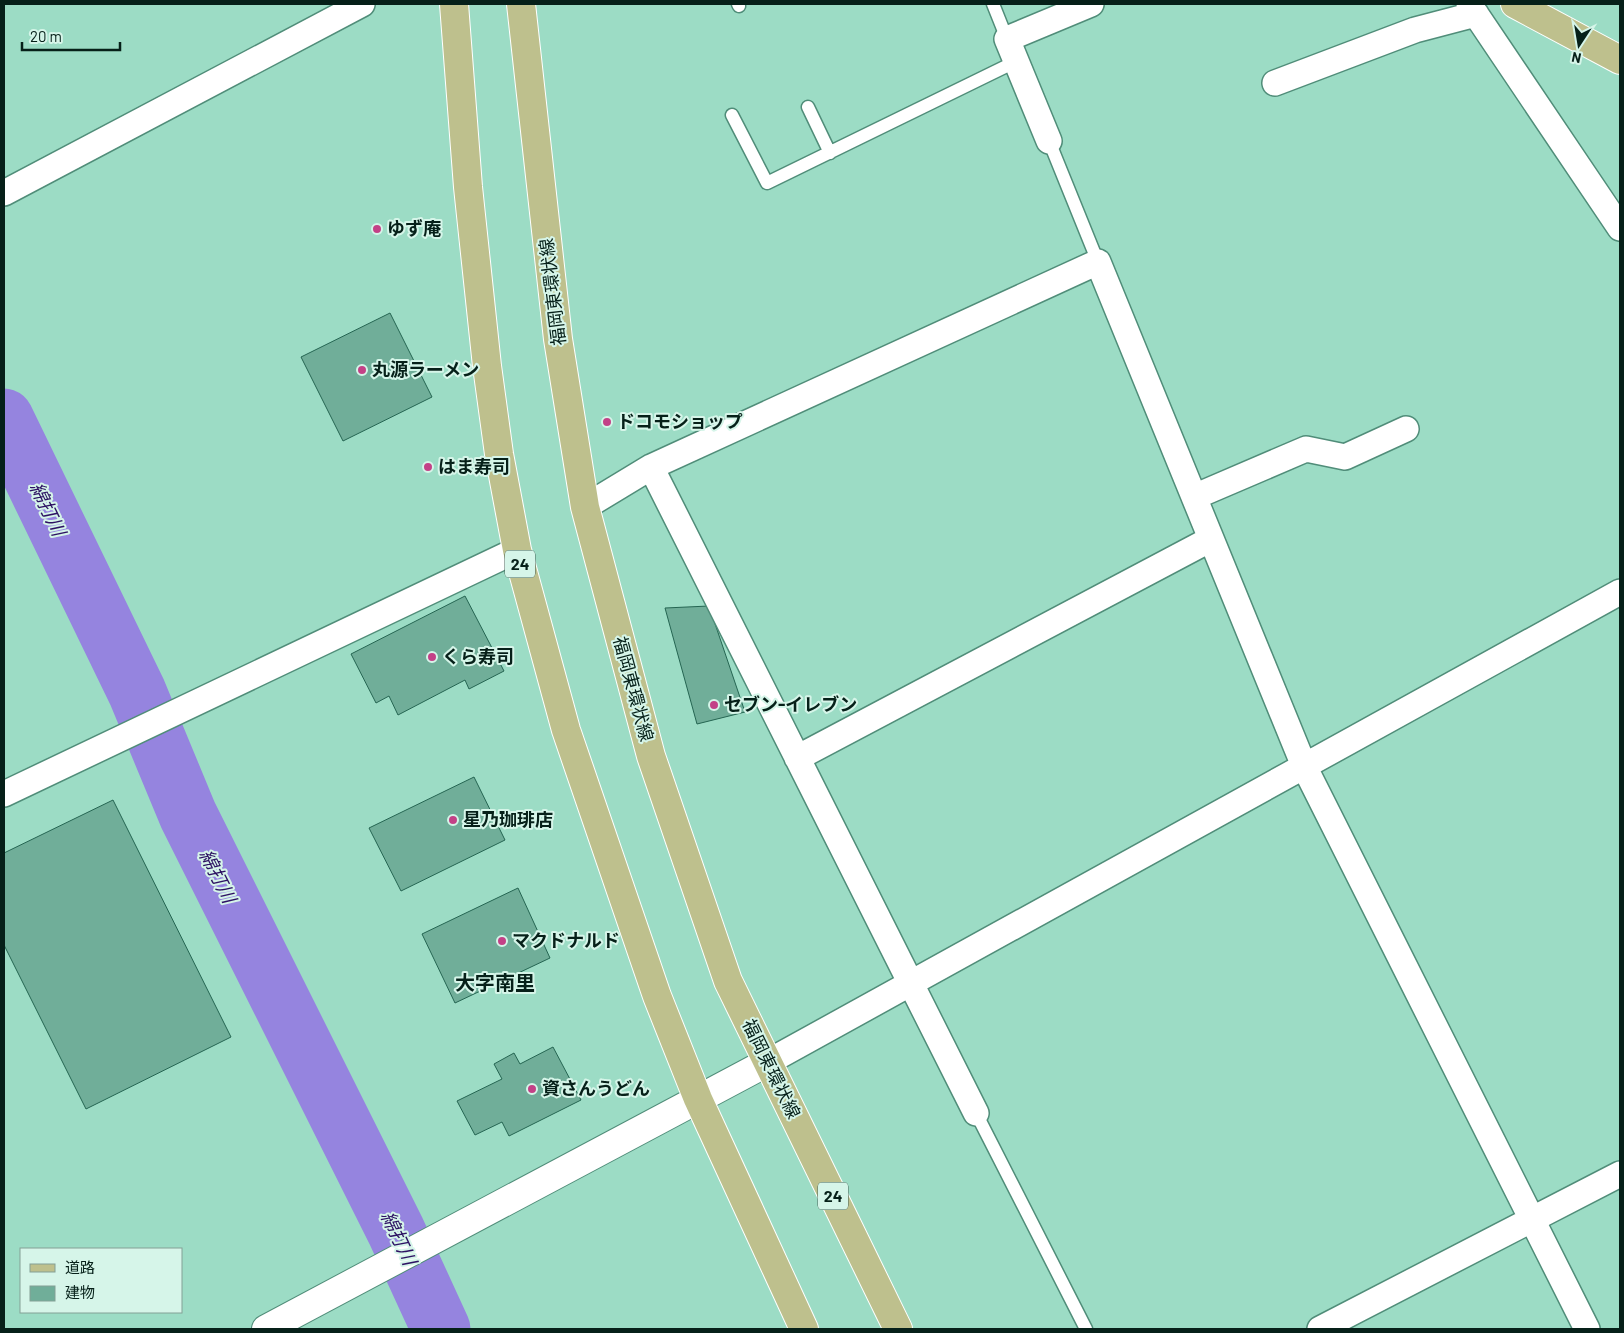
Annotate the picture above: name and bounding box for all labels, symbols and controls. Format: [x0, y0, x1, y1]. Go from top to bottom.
scale bar [22, 20, 120, 52]
north arrow [1554, 20, 1604, 70]
text: 20 m [30, 27, 62, 45]
text: N [1570, 49, 1583, 67]
place label: ゆず庵 [387, 217, 441, 239]
marker: ゆず庵 [371, 223, 383, 235]
street label: 福岡東環状線 [535, 237, 570, 347]
place label: 丸源ラーメン [372, 358, 479, 380]
marker: 丸源ラーメン [356, 364, 368, 376]
place label: ドコモショップ [617, 410, 743, 432]
marker: ドコモショップ [601, 416, 613, 428]
place label: はま寿司 [438, 455, 510, 477]
marker: はま寿司 [422, 461, 434, 473]
water label: 綿打川 [26, 478, 72, 541]
road number: 24 [505, 550, 535, 578]
street label: 福岡東環状線 [609, 634, 659, 744]
place label: くら寿司 [442, 645, 514, 667]
marker: くら寿司 [426, 651, 438, 663]
place label: セブン-イレブン [724, 693, 857, 715]
marker: セブン-イレブン [708, 699, 720, 711]
place label: 星乃珈琲店 [463, 808, 553, 830]
marker: 星乃珈琲店 [447, 814, 459, 826]
water label: 綿打川 [195, 845, 243, 908]
place label: マクドナルド [512, 929, 620, 951]
marker: マクドナルド [496, 935, 508, 947]
district label: 大字南里 [455, 970, 535, 994]
street label: 福岡東環状線 [738, 1015, 805, 1122]
place label: 資さんうどん [542, 1077, 650, 1099]
marker: 資さんうどん [526, 1083, 538, 1095]
road number: 24 [818, 1182, 848, 1210]
water label: 綿打川 [377, 1207, 423, 1270]
legend [20, 1248, 182, 1313]
text: 道路 [65, 1258, 95, 1276]
text: 建物 [65, 1283, 95, 1301]

